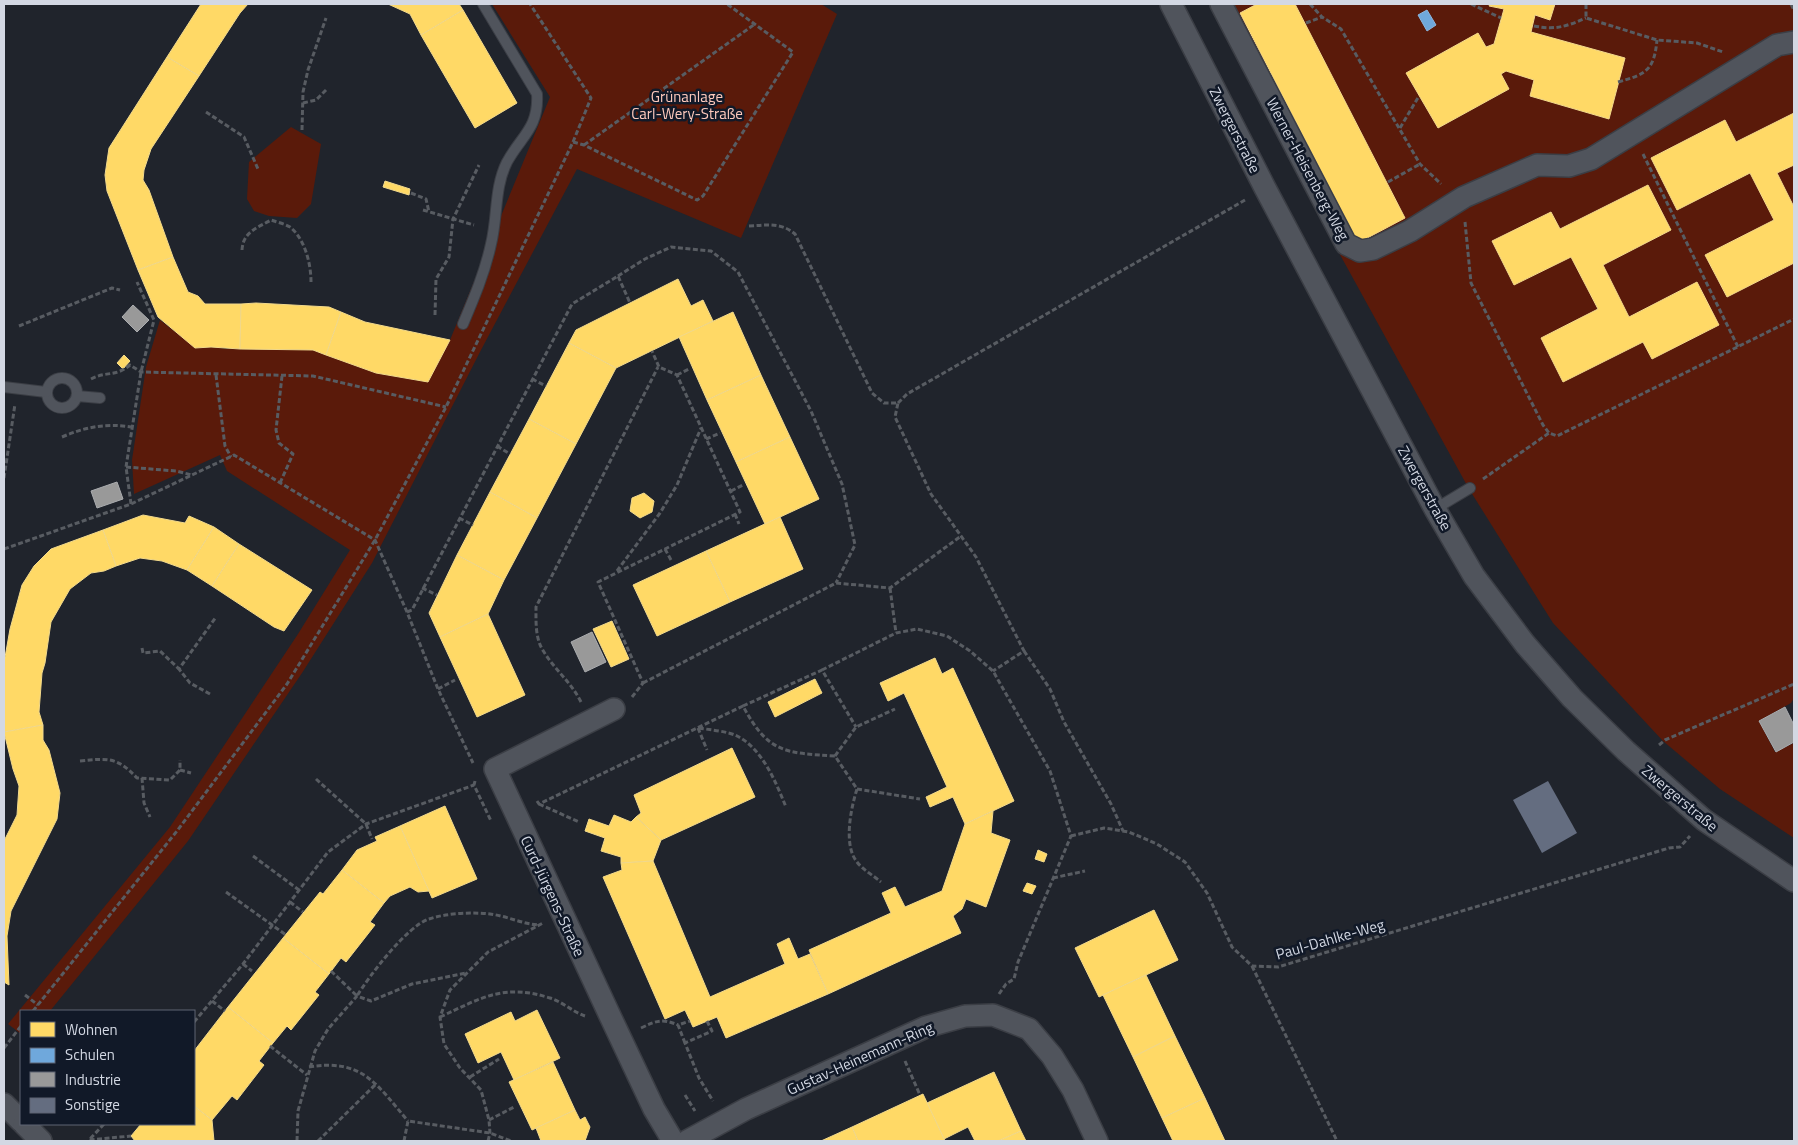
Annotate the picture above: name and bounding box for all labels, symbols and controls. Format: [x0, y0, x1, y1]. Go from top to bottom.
street label: Zwergerstraße [1204, 83, 1266, 177]
park label: Grünanlage Carl-Wery-Straße [631, 85, 743, 125]
street label: Werner-Heisenberg-Weg [1261, 94, 1356, 245]
street label: Zwergerstraße [1392, 442, 1458, 534]
street label: Zwergerstraße [1637, 759, 1723, 837]
street label: Curd-Jürgens-Straße [515, 832, 591, 960]
street label: Paul-Dahlke-Weg [1273, 912, 1387, 966]
legend [20, 1010, 195, 1125]
street label: Gustav-Heinemann-Ring [783, 1015, 937, 1101]
text: Wohnen [65, 1018, 118, 1041]
text: Schulen [65, 1043, 115, 1066]
text: Industrie [65, 1068, 121, 1091]
text: Sonstige [65, 1093, 120, 1116]

